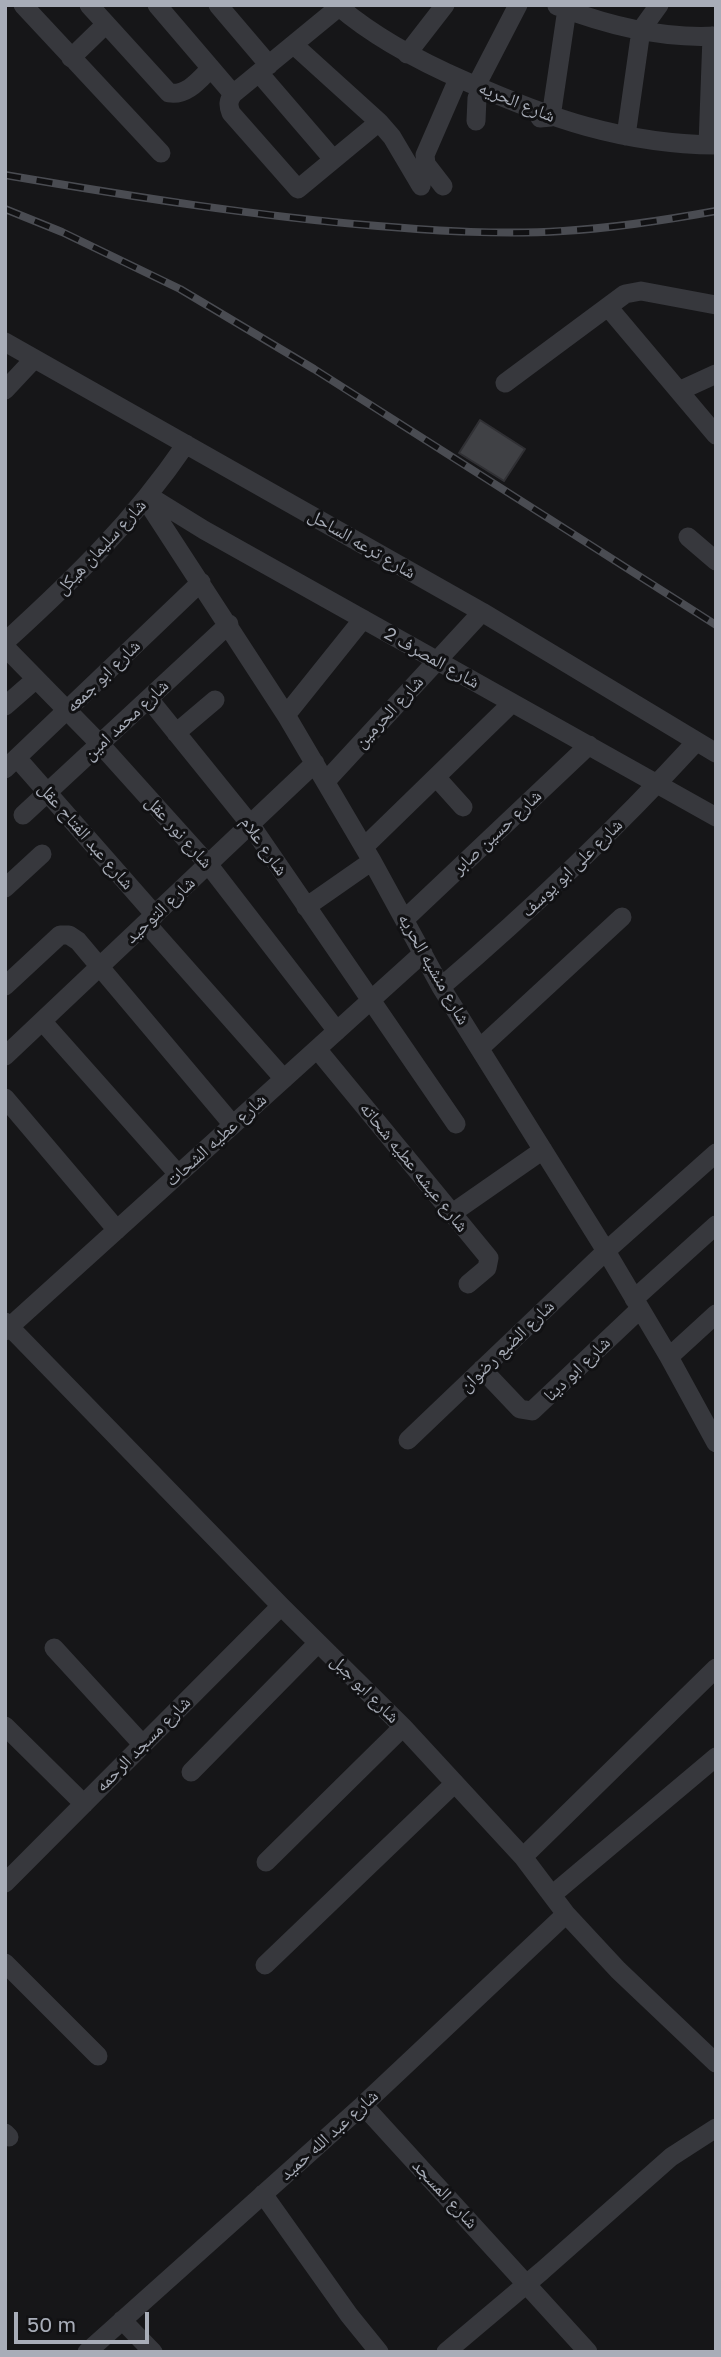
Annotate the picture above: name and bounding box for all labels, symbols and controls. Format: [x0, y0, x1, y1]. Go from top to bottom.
street label: شارع الحريه [476, 77, 558, 127]
street label: شارع سليمان هيكل [51, 495, 151, 599]
street label: شارع ترعه الساحل [304, 505, 420, 583]
street label: شارع المصرف 2 [381, 623, 483, 693]
street label: شارع ابو جمعه [61, 635, 145, 717]
street label: شارع الحرمين [350, 671, 428, 753]
street label: شارع محمد امين [79, 675, 173, 765]
street label: شارع عبد الفتاح عقل [34, 778, 138, 894]
street label: شارع حسين صابر [448, 785, 546, 879]
street label: شارع نور عقل [141, 791, 217, 873]
street label: شارع علام [236, 812, 292, 880]
street label: شارع على ابو يوسف [517, 814, 627, 922]
street label: شارع التوحيد [120, 872, 200, 948]
street label: شارع منشيه الحريه [393, 910, 475, 1028]
street label: شارع عطيه الشحات [161, 1089, 271, 1191]
street label: شارع عيشه عطيه شحاته [355, 1098, 473, 1236]
street label: شارع الضبع رضوان [455, 1295, 559, 1397]
street label: شارع ابو دينا [539, 1332, 615, 1406]
street label: شارع ابو جبل [326, 1650, 404, 1728]
street label: شارع مسجد الرحمه [91, 1692, 195, 1796]
street label: شارع عبد الله حميد [275, 2085, 383, 2185]
street label: شارع المسجد [408, 2155, 482, 2233]
scale bar [18, 2298, 152, 2342]
text: 50 m [27, 2311, 76, 2337]

